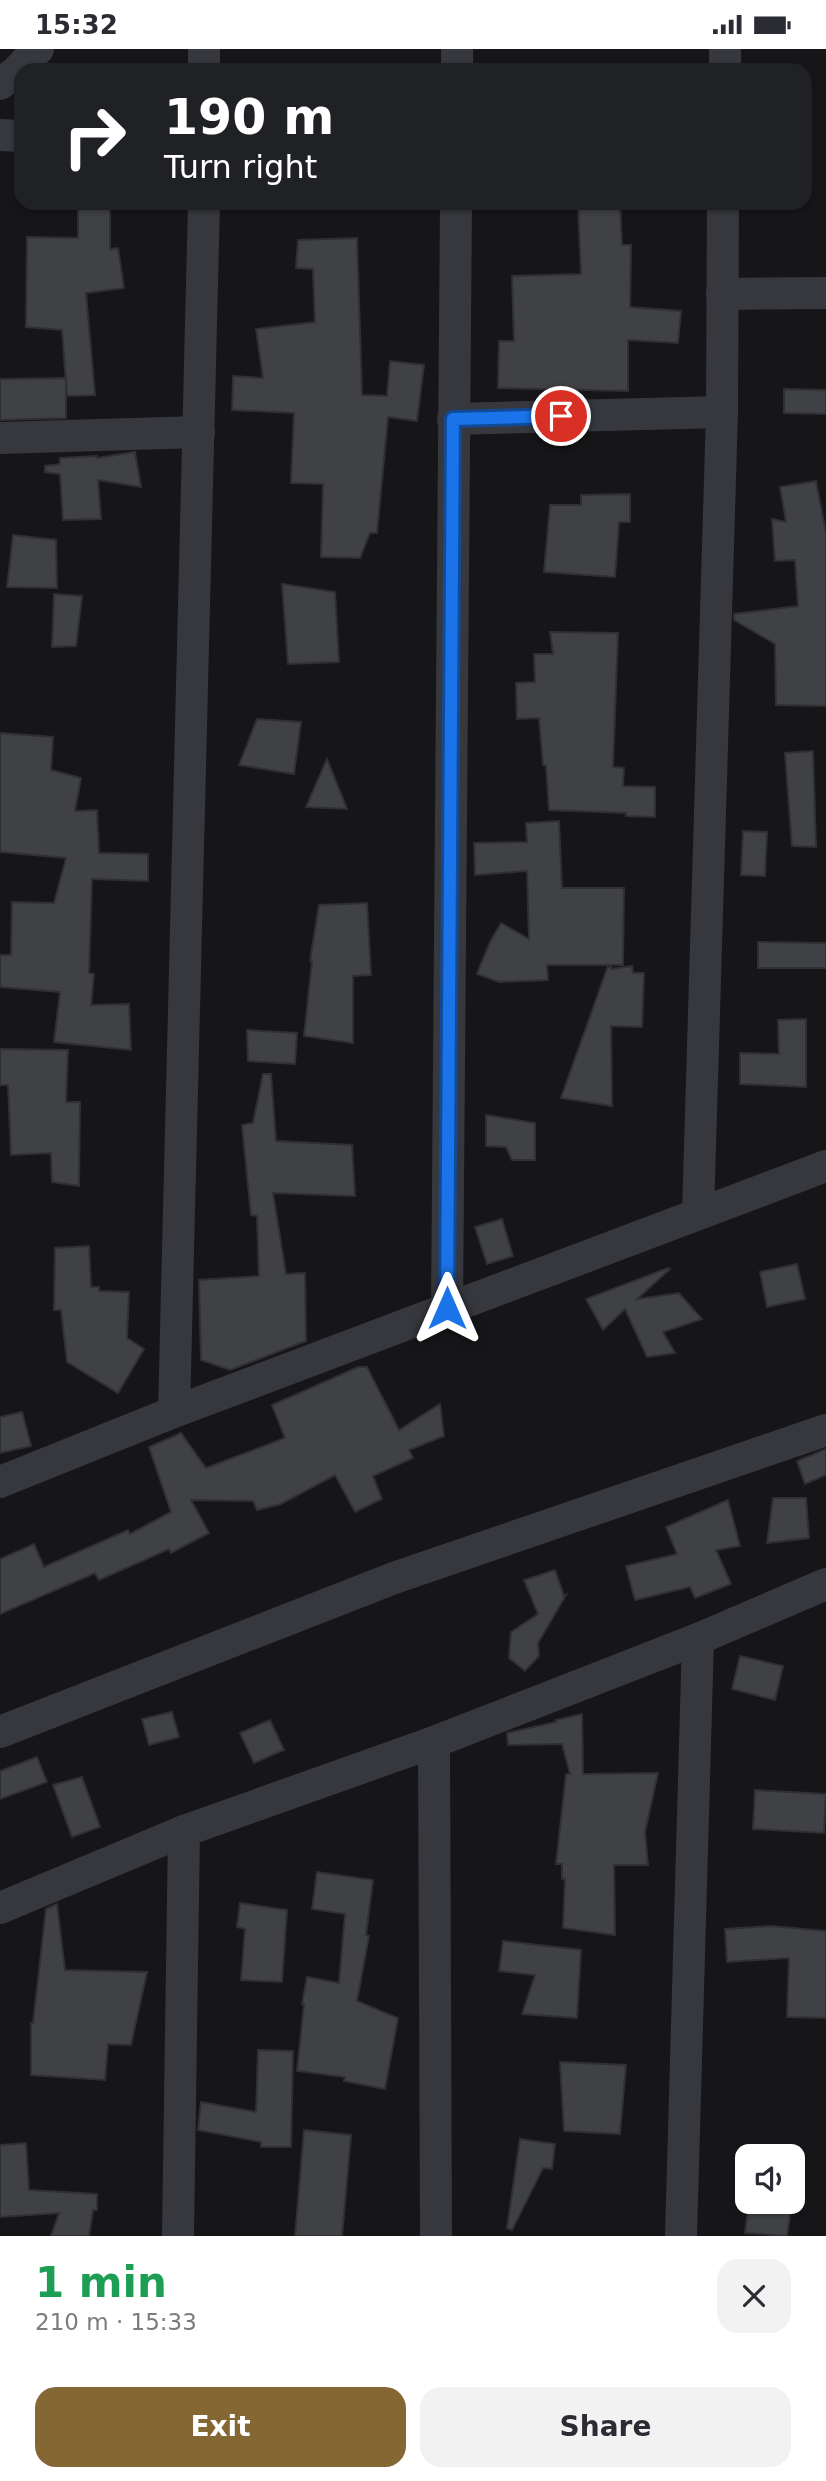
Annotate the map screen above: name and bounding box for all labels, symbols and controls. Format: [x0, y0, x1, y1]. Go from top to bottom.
text: 15:32 [35, 10, 118, 40]
text: 190 m [164, 89, 334, 146]
icon: right [49, 91, 140, 182]
text: Turn right [164, 148, 317, 186]
pin [531, 386, 591, 446]
icon: arrive [542, 397, 580, 435]
position arrow [410, 1271, 484, 1345]
map controls [735, 2144, 805, 2214]
button: sound [735, 2144, 805, 2214]
text: 1 min [35, 2258, 167, 2307]
button: close [717, 2259, 791, 2333]
text: 210 m · 15:33 [35, 2309, 197, 2335]
button: Exit [35, 2387, 406, 2467]
button: Share [420, 2387, 791, 2467]

